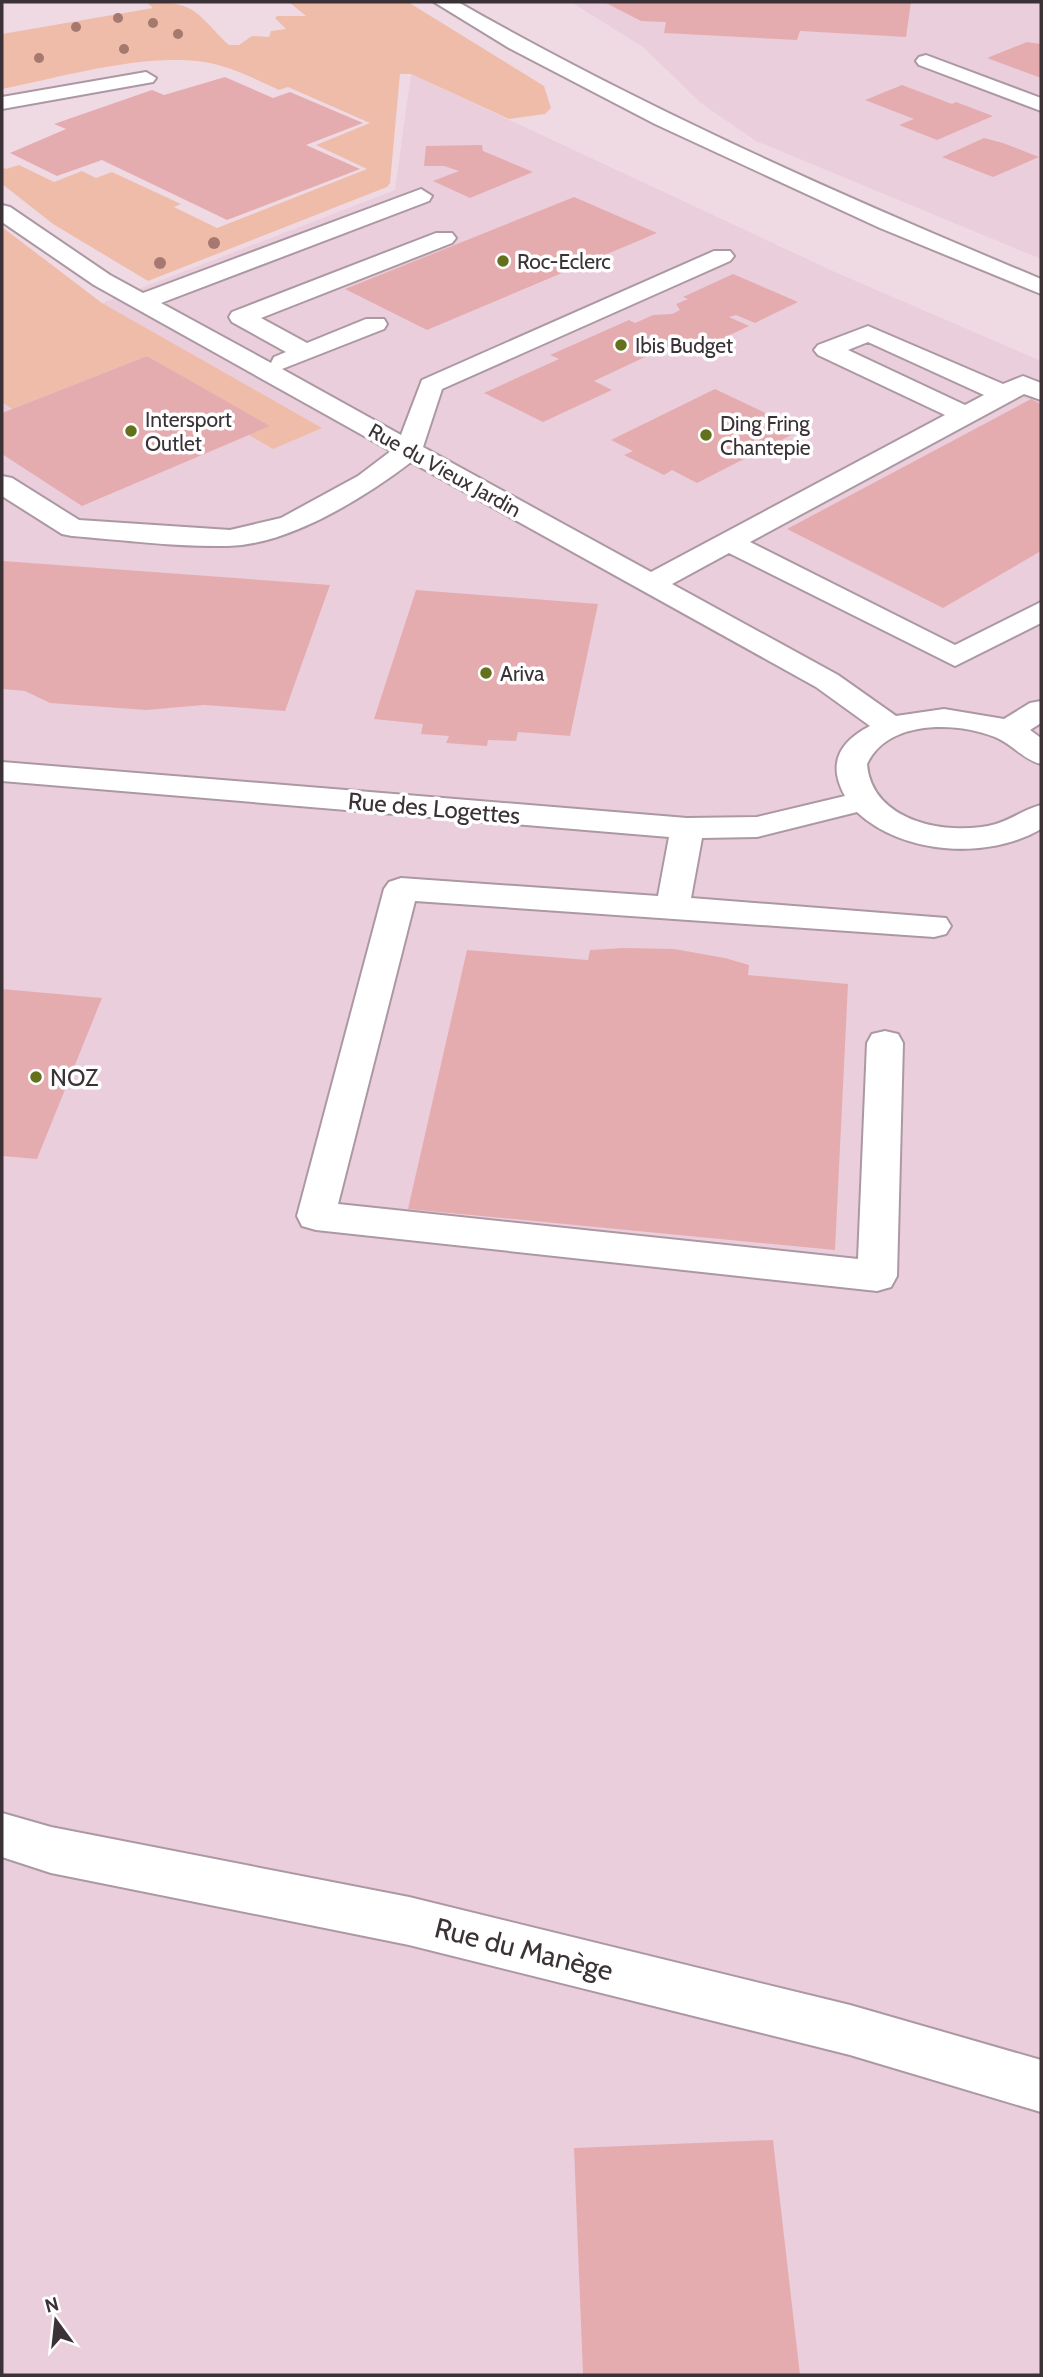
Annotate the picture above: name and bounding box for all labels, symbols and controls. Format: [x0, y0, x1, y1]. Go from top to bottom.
place label: Roc-Eclerc [517, 249, 611, 274]
marker: Roc-Eclerc [495, 253, 511, 269]
place label: Ibis Budget [635, 333, 733, 358]
marker: Ibis Budget [613, 337, 629, 353]
place label: Intersport Outlet [145, 407, 232, 456]
place label: Ding Fring Chantepie [720, 411, 811, 460]
street label: Rue du Vieux Jardin [364, 418, 526, 522]
marker: Intersport Outlet [123, 423, 139, 439]
marker: Ding Fring Chantepie [698, 427, 714, 443]
place label: Ariva [500, 661, 544, 686]
marker: Ariva [478, 665, 494, 681]
street label: Rue des Logettes [347, 786, 521, 830]
place label: NOZ [50, 1063, 99, 1092]
marker: NOZ [28, 1069, 44, 1085]
street label: Rue du Manège [431, 1910, 617, 1988]
north arrow [21, 2286, 91, 2356]
text: N [42, 2292, 61, 2318]

